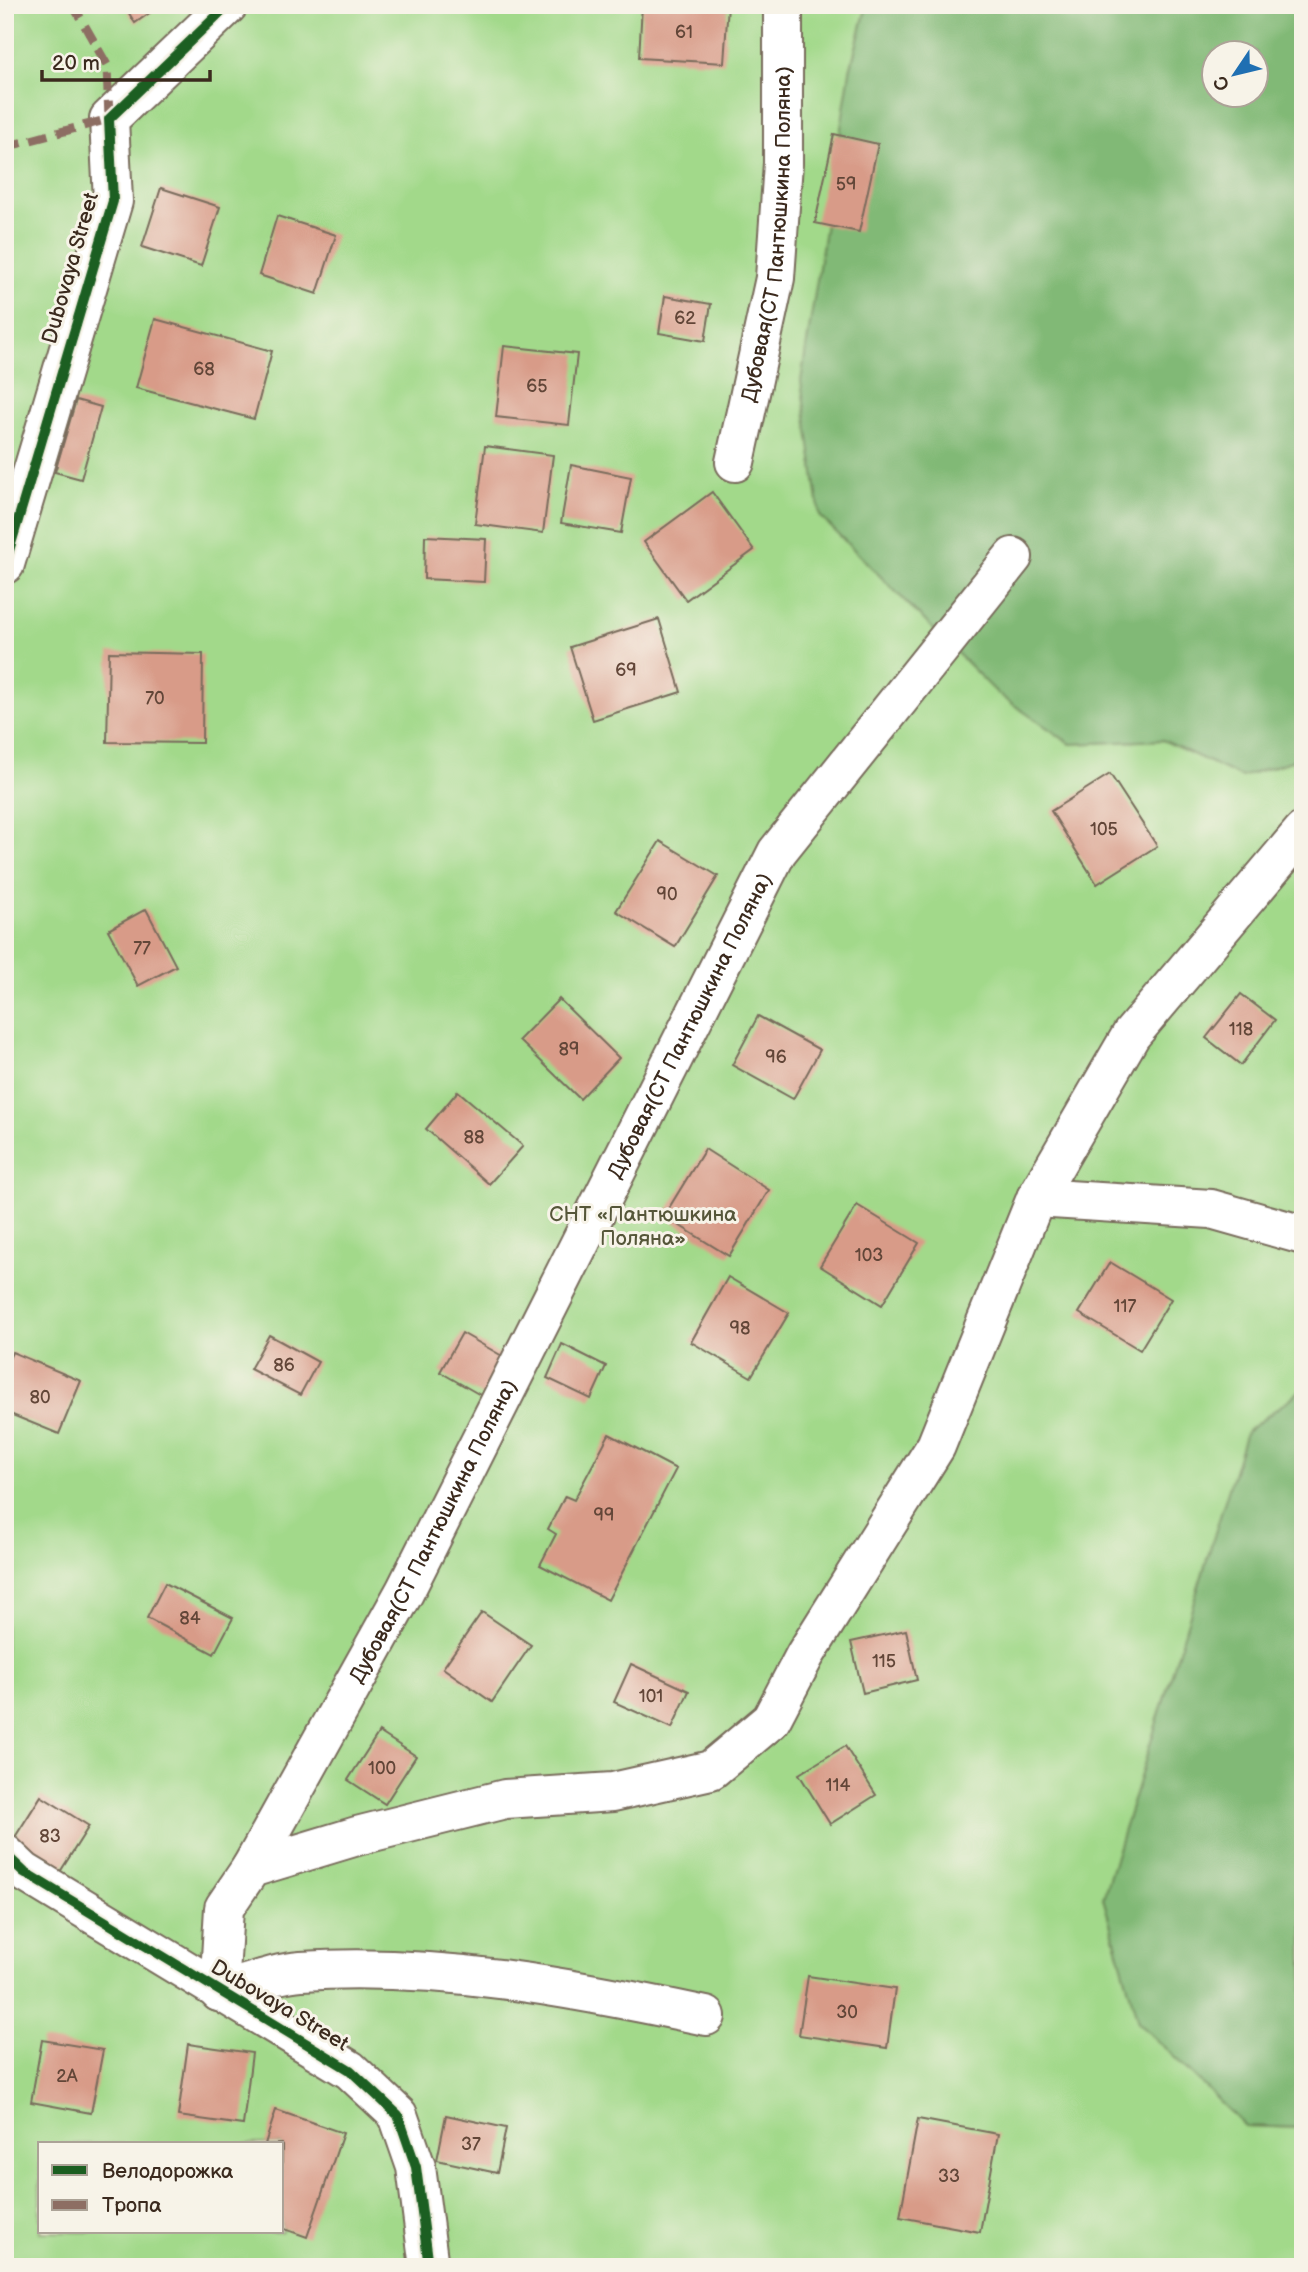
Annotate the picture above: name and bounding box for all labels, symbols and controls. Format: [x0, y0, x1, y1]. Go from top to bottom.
house number: 61 [675, 22, 693, 43]
scale bar [42, 38, 210, 82]
north arrow [1200, 38, 1270, 108]
text: 20 m [52, 51, 100, 76]
street label: Дубовая(СТ Пантюшкина Поляна) [736, 66, 796, 404]
text: С [1209, 71, 1236, 95]
house number: 59 [836, 174, 856, 195]
street label: Dubovaya Street [37, 189, 104, 347]
house number: 62 [674, 308, 696, 329]
house number: 68 [193, 359, 215, 380]
house number: 65 [526, 376, 548, 397]
house number: 69 [615, 660, 637, 681]
house number: 70 [145, 688, 165, 709]
house number: 105 [1090, 819, 1118, 840]
street label: Дубовая(СТ Пантюшкина Поляна) [603, 869, 777, 1183]
house number: 90 [657, 884, 678, 905]
house number: 77 [133, 938, 151, 959]
house number: 118 [1229, 1019, 1253, 1040]
house number: 89 [559, 1039, 579, 1060]
house number: 96 [765, 1047, 787, 1068]
house number: 88 [464, 1127, 485, 1148]
park label: СНТ «Пантюшкина Поляна» [549, 1202, 737, 1251]
house number: 103 [855, 1245, 883, 1266]
house number: 117 [1114, 1296, 1137, 1317]
house number: 98 [730, 1318, 750, 1339]
house number: 86 [273, 1355, 295, 1376]
street label: Дубовая(СТ Пантюшкина Поляна) [344, 1375, 522, 1688]
house number: 80 [29, 1387, 51, 1408]
house number: 99 [594, 1505, 614, 1526]
house number: 84 [179, 1608, 201, 1629]
house number: 115 [872, 1651, 896, 1672]
house number: 101 [639, 1686, 663, 1707]
house number: 100 [368, 1758, 396, 1779]
house number: 114 [826, 1775, 850, 1796]
house number: 83 [39, 1826, 61, 1847]
street label: Dubovaya Street [206, 1955, 354, 2057]
house number: 30 [836, 2002, 858, 2023]
house number: 2А [56, 2066, 78, 2087]
house number: 37 [461, 2134, 481, 2155]
legend [38, 2142, 284, 2234]
text: Велодорожка [102, 2159, 234, 2184]
house number: 33 [938, 2166, 960, 2187]
text: Тропа [102, 2193, 162, 2218]

